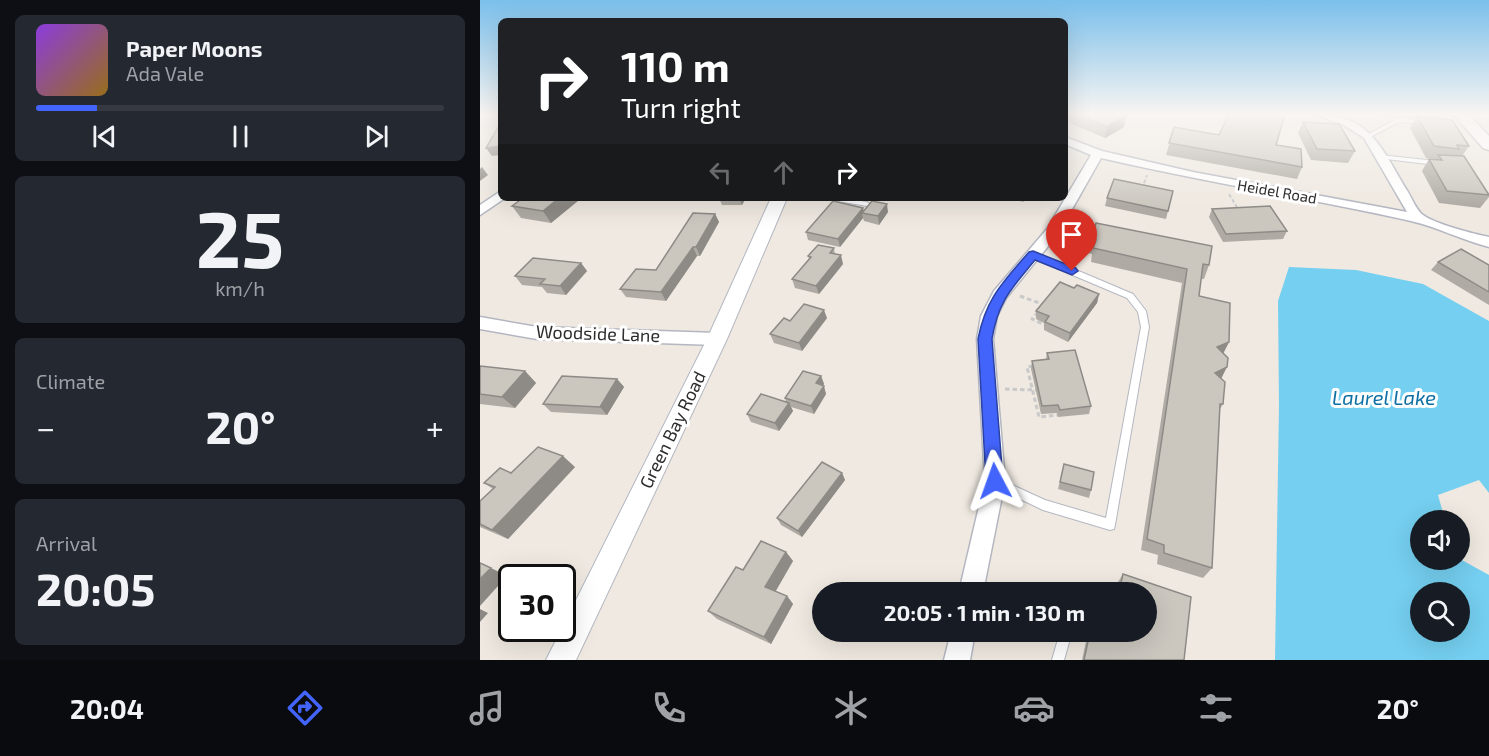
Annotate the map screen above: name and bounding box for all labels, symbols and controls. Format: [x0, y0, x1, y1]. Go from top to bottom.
text: Paper Moons [126, 35, 262, 61]
text: 110 m [621, 40, 730, 90]
icon: right [522, 42, 600, 120]
text: Ada Vale [126, 61, 204, 85]
text: Turn right [621, 91, 741, 123]
icon: previous [88, 120, 121, 153]
icon: pause [224, 120, 257, 153]
icon: next [360, 120, 393, 153]
icon: left [704, 156, 737, 189]
icon: ahead [767, 156, 800, 189]
icon: right [830, 156, 863, 189]
street label: Heidel Road [1236, 175, 1318, 207]
text: 25 [196, 190, 284, 284]
pin [1046, 209, 1097, 271]
icon: arrive [1055, 218, 1088, 251]
text: km/h [215, 276, 265, 300]
street label: Woodside Lane [536, 320, 661, 346]
street label: Green Bay Road [634, 367, 710, 492]
text: Climate [36, 369, 105, 393]
water label: Laurel Lake [1332, 385, 1436, 409]
text: 20° [206, 399, 276, 453]
text: − [36, 407, 55, 447]
text: + [426, 407, 444, 447]
position arrow [963, 449, 1027, 513]
map controls [1410, 510, 1470, 642]
button: sound [1410, 510, 1470, 570]
text: Arrival [36, 531, 97, 555]
text: 20:05 [36, 561, 155, 615]
speed limit sign: 30 [498, 564, 576, 642]
button: search [1410, 582, 1470, 642]
text: 20:05 · 1 min · 130 m [884, 599, 1085, 625]
icon: directions [284, 687, 326, 729]
icon: music [466, 687, 508, 729]
icon: phone [648, 687, 690, 729]
icon: climate [830, 687, 872, 729]
icon: car [1013, 687, 1055, 729]
icon: filters [1195, 687, 1237, 729]
text: 20:04 [70, 692, 144, 724]
text: 20° [1377, 692, 1419, 724]

